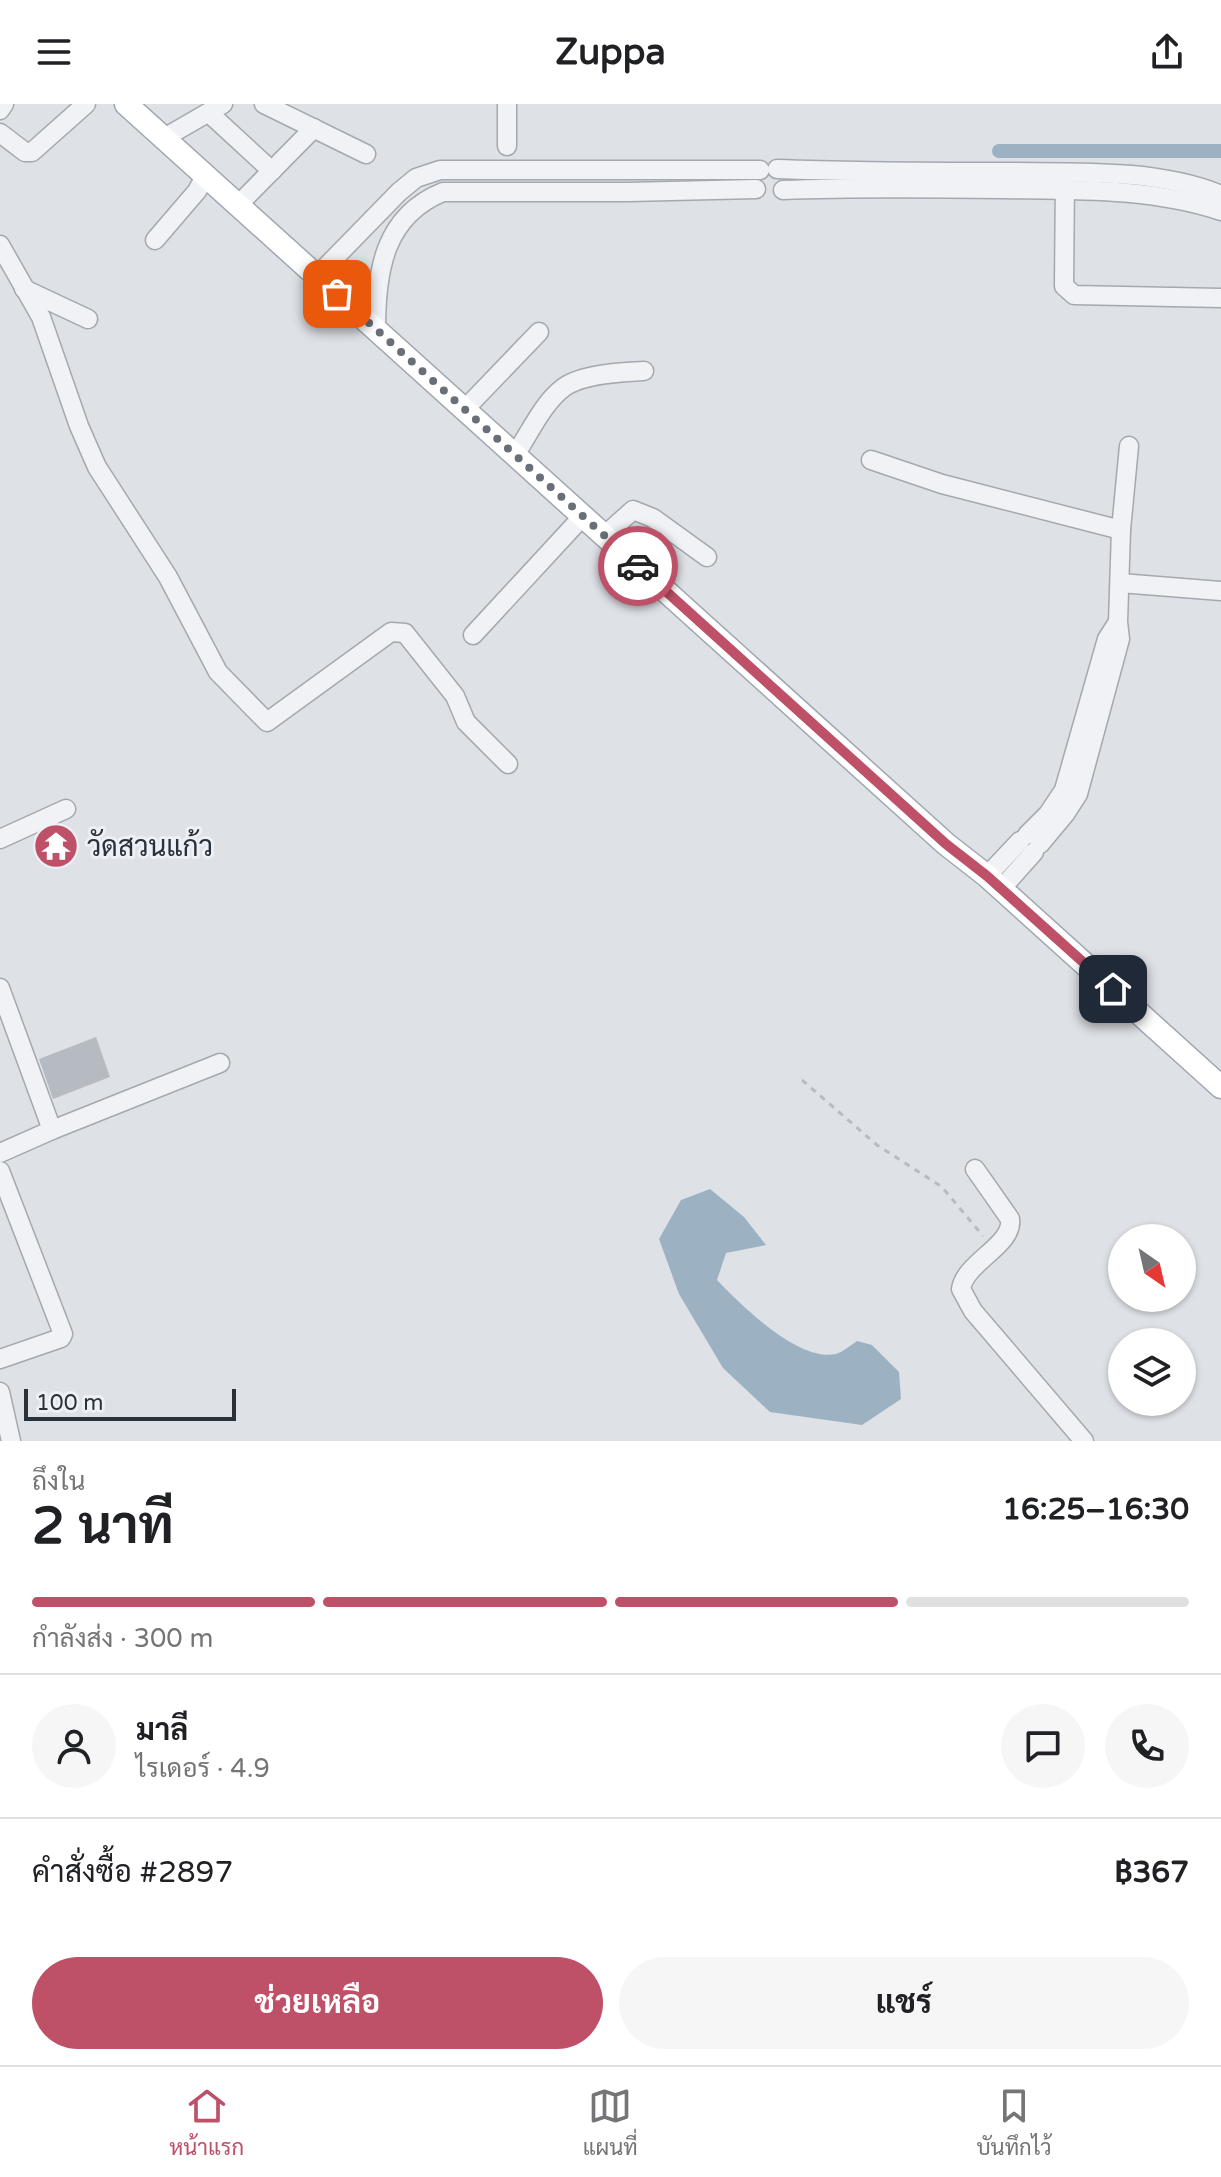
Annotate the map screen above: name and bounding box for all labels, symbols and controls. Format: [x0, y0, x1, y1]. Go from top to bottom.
icon: menu [32, 30, 76, 74]
icon: share [1145, 30, 1189, 74]
text: Zuppa [555, 31, 666, 74]
pin [303, 260, 371, 328]
icon: bag [315, 272, 359, 316]
courier [598, 526, 678, 606]
icon: car [616, 544, 660, 588]
temple icon: วัดสวนแก้ว [32, 822, 80, 870]
place label: วัดสวนแก้ว [87, 828, 213, 864]
pin [1079, 955, 1147, 1023]
icon: home [1091, 967, 1135, 1011]
north arrow [1108, 1224, 1196, 1312]
map controls [1108, 1224, 1196, 1416]
button: layers [1108, 1328, 1196, 1416]
scale bar [24, 1385, 236, 1421]
text: 100 m [36, 1390, 103, 1416]
text: ถึงใน [32, 1466, 85, 1497]
text: 16:25–16:30 [1002, 1491, 1189, 1528]
text: 2 นาที [32, 1495, 174, 1558]
text: กำลังส่ง · 300 m [32, 1623, 213, 1654]
button: person [32, 1704, 116, 1788]
button: chat [1001, 1704, 1085, 1788]
button: phone [1105, 1704, 1189, 1788]
text: มาลี [136, 1712, 188, 1749]
text: ไรเดอร์ · 4.9 [136, 1753, 270, 1784]
text: คำสั่งซื้อ #2897 [32, 1854, 233, 1891]
text: ฿367 [1114, 1854, 1189, 1891]
button: ช่วยเหลือ [32, 1957, 603, 2049]
button: แชร์ [619, 1957, 1189, 2049]
tab: หน้าแรก [169, 2084, 244, 2161]
tab: แผนที่ [583, 2084, 638, 2161]
tab: บันทึกไว้ [976, 2084, 1052, 2161]

